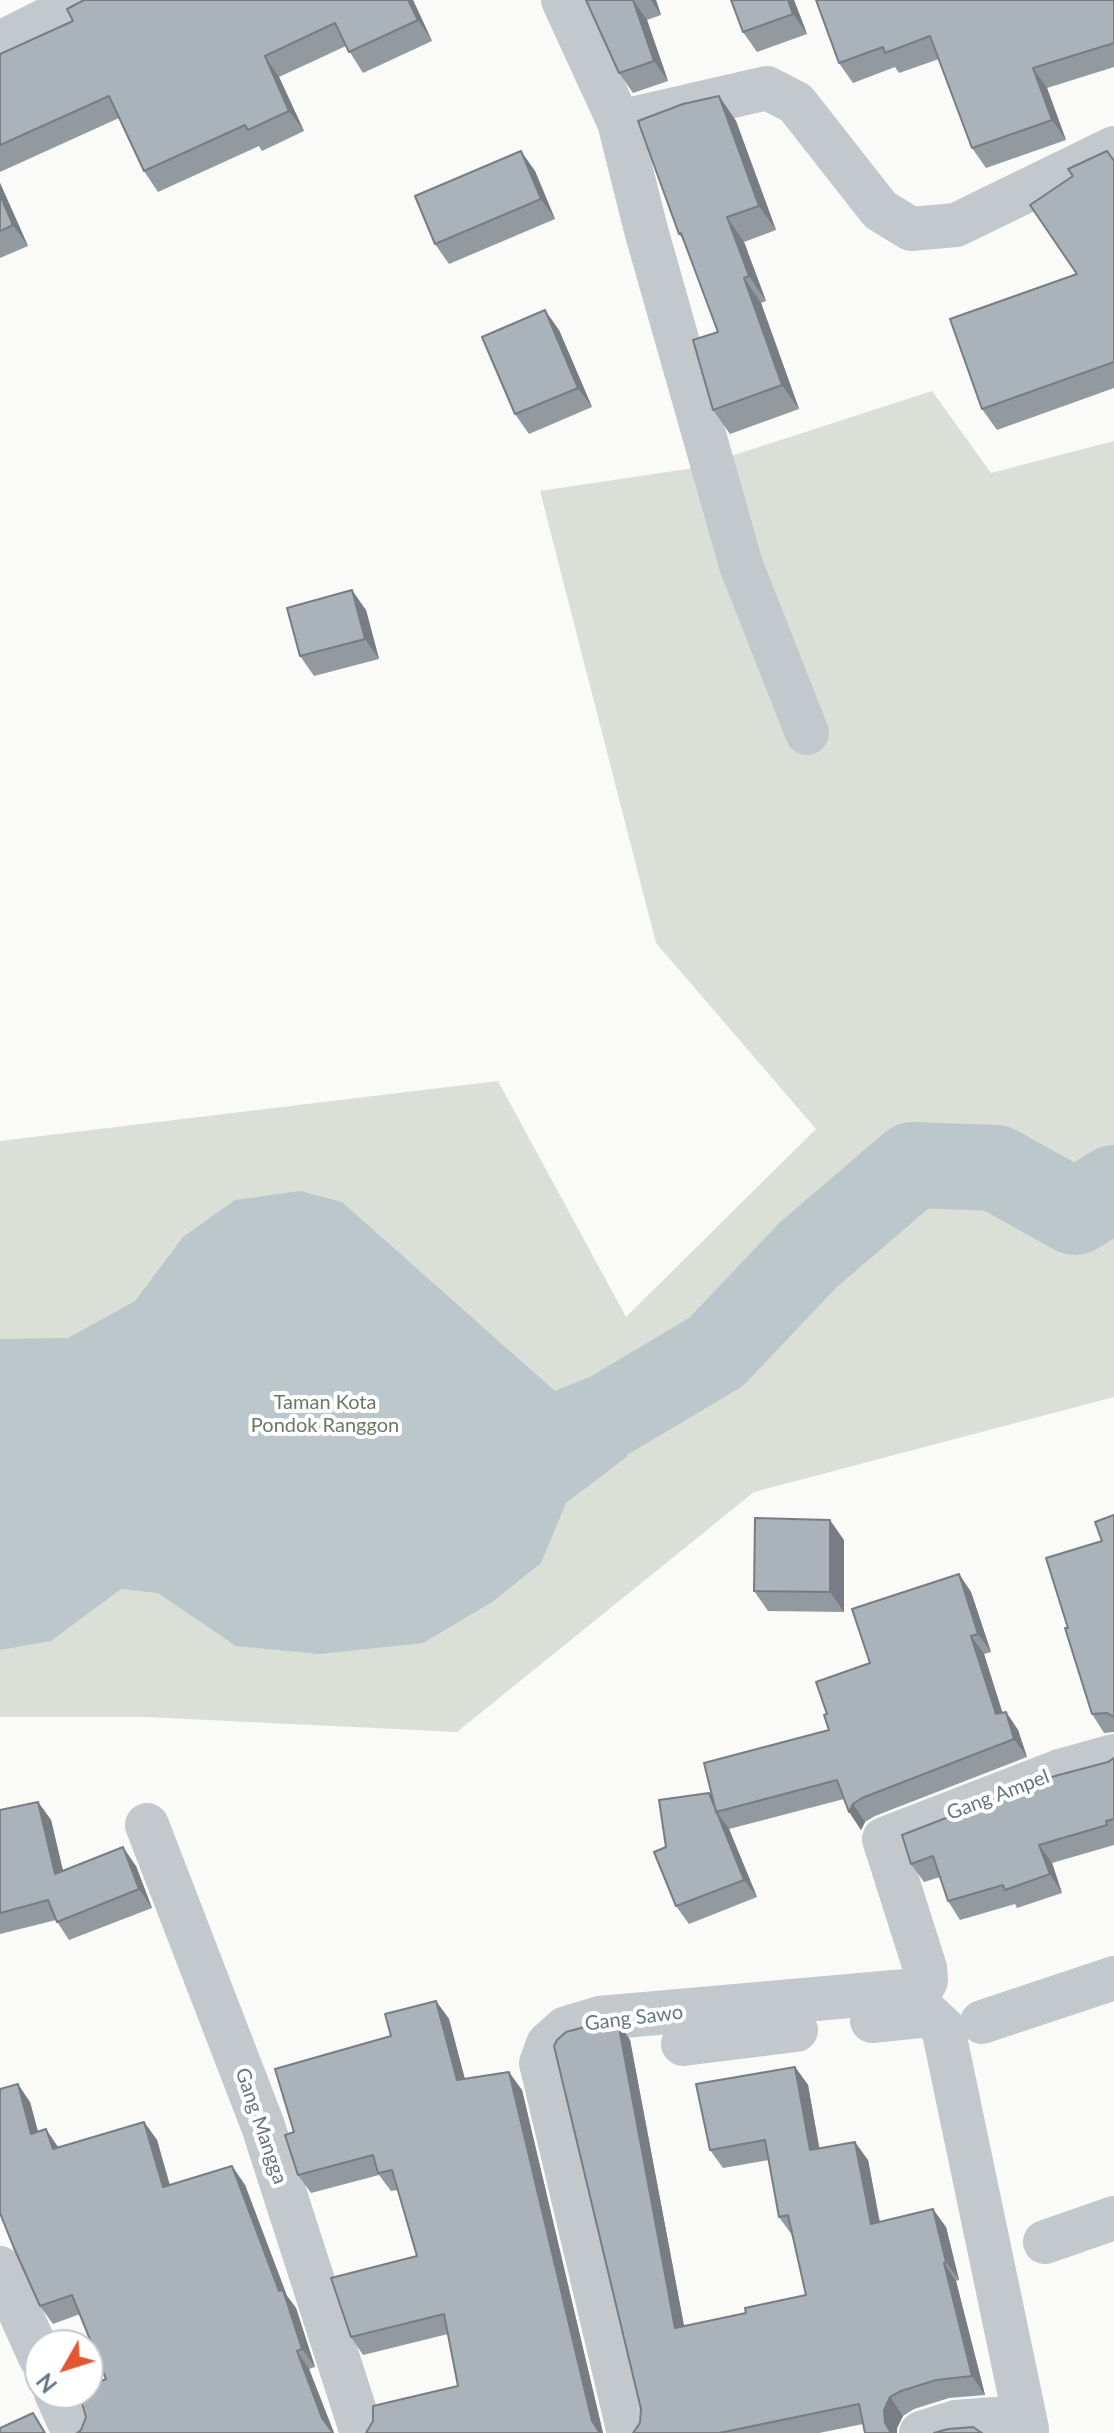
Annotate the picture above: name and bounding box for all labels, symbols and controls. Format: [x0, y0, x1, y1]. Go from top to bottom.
park label: Taman Kota Pondok Ranggon [251, 1391, 399, 1438]
street label: Gang Ampel [943, 1765, 1053, 1825]
street label: Gang Sawo [584, 2000, 684, 2036]
street label: Gang Mangga [230, 2065, 292, 2187]
north arrow [24, 2329, 104, 2409]
text: N [31, 2368, 62, 2398]

